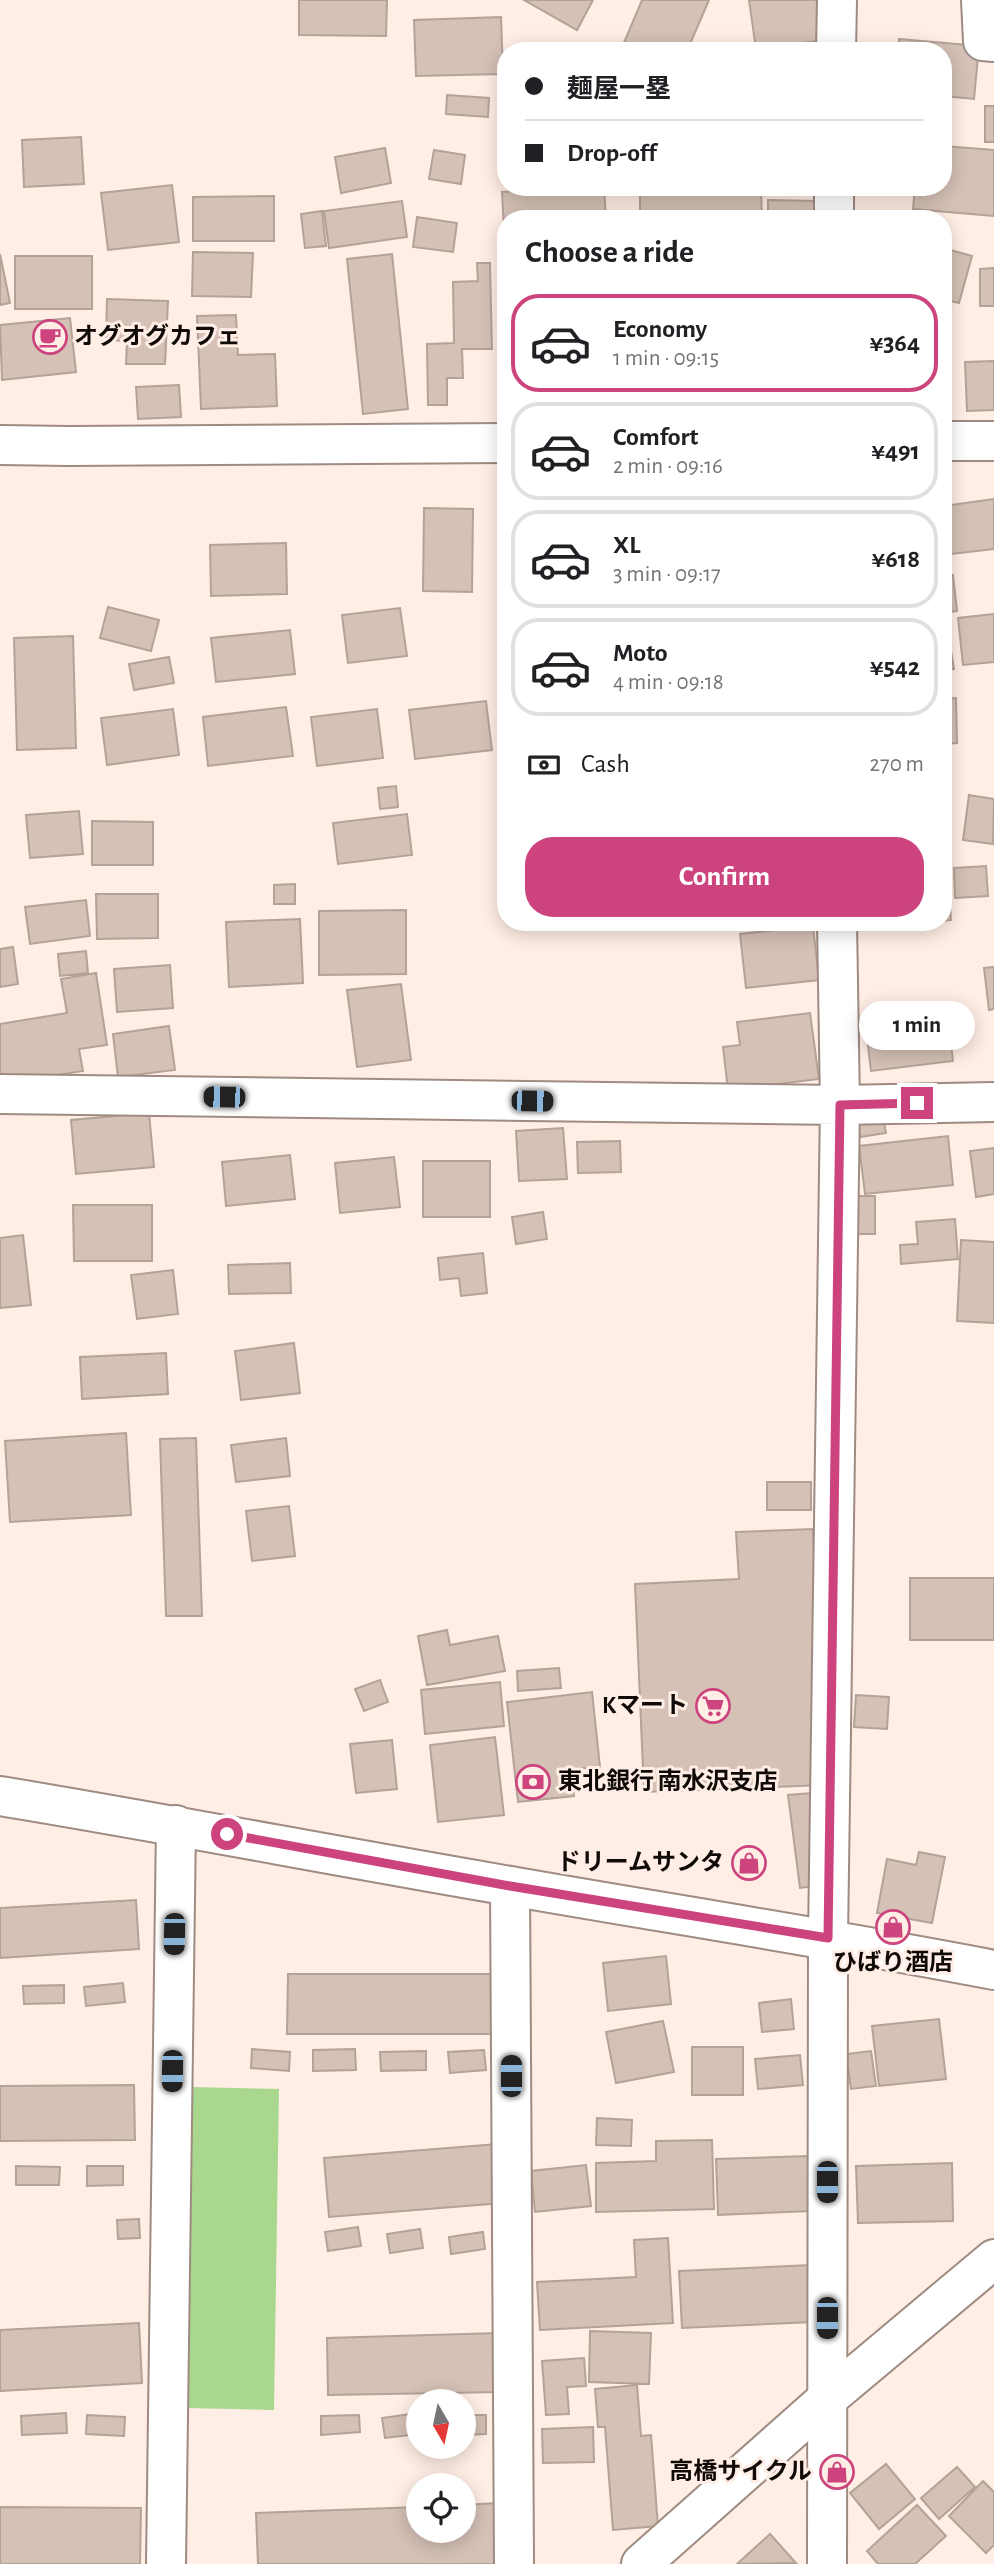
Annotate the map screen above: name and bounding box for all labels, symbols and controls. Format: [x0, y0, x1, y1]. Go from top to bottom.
text: 麺屋一塁 [567, 76, 671, 102]
text: Drop-off [567, 140, 656, 166]
text: Choose a ride [525, 236, 694, 268]
icon: car [529, 312, 592, 375]
text: Economy [613, 316, 707, 342]
cafe icon: オグオグカフェ [31, 318, 69, 356]
place label: オグオグカフェ [74, 323, 241, 349]
text: ¥364 [869, 330, 920, 356]
text: 1 min · 09:15 [613, 347, 719, 370]
icon: car [529, 420, 592, 483]
text: Comfort [613, 424, 698, 450]
text: ¥491 [871, 438, 920, 464]
text: 2 min · 09:16 [613, 455, 723, 478]
icon: car [529, 528, 592, 591]
text: XL [613, 532, 640, 558]
text: ¥618 [872, 546, 920, 572]
text: 3 min · 09:17 [613, 563, 721, 586]
icon: car [529, 636, 592, 699]
text: Moto [613, 640, 668, 666]
text: ¥542 [870, 654, 920, 680]
text: 4 min · 09:18 [613, 671, 724, 694]
icon: cash [525, 746, 563, 784]
text: Cash [581, 751, 630, 777]
text: 270 m [870, 753, 924, 776]
button: Confirm [525, 837, 924, 917]
callout: 1 min [859, 1002, 975, 1050]
text: 1 min [893, 1014, 941, 1037]
car [203, 1086, 246, 1108]
route end [901, 1087, 933, 1119]
car [511, 1090, 554, 1112]
supermarket icon: Kマート [694, 1687, 732, 1725]
place label: Kマート [602, 1694, 688, 1718]
bank icon: 東北銀行 南水沢支店 [514, 1763, 552, 1801]
place label: 東北銀行 南水沢支店 [558, 1768, 778, 1794]
route start [211, 1818, 243, 1850]
shop icon: ドリームサンタ [730, 1844, 768, 1882]
place label: ドリームサンタ [557, 1849, 724, 1875]
shop icon: ひばり酒店 [874, 1908, 912, 1946]
car [164, 1913, 185, 1955]
place label: ひばり酒店 [833, 1949, 953, 1975]
car [162, 2050, 183, 2092]
car [501, 2055, 522, 2097]
car [817, 2161, 838, 2203]
car [817, 2297, 838, 2339]
north arrow [406, 2389, 476, 2459]
map controls [406, 2389, 476, 2543]
shop icon: 高橋サイクル [818, 2453, 856, 2491]
place label: 高橋サイクル [669, 2458, 812, 2484]
button: locate [406, 2473, 476, 2543]

